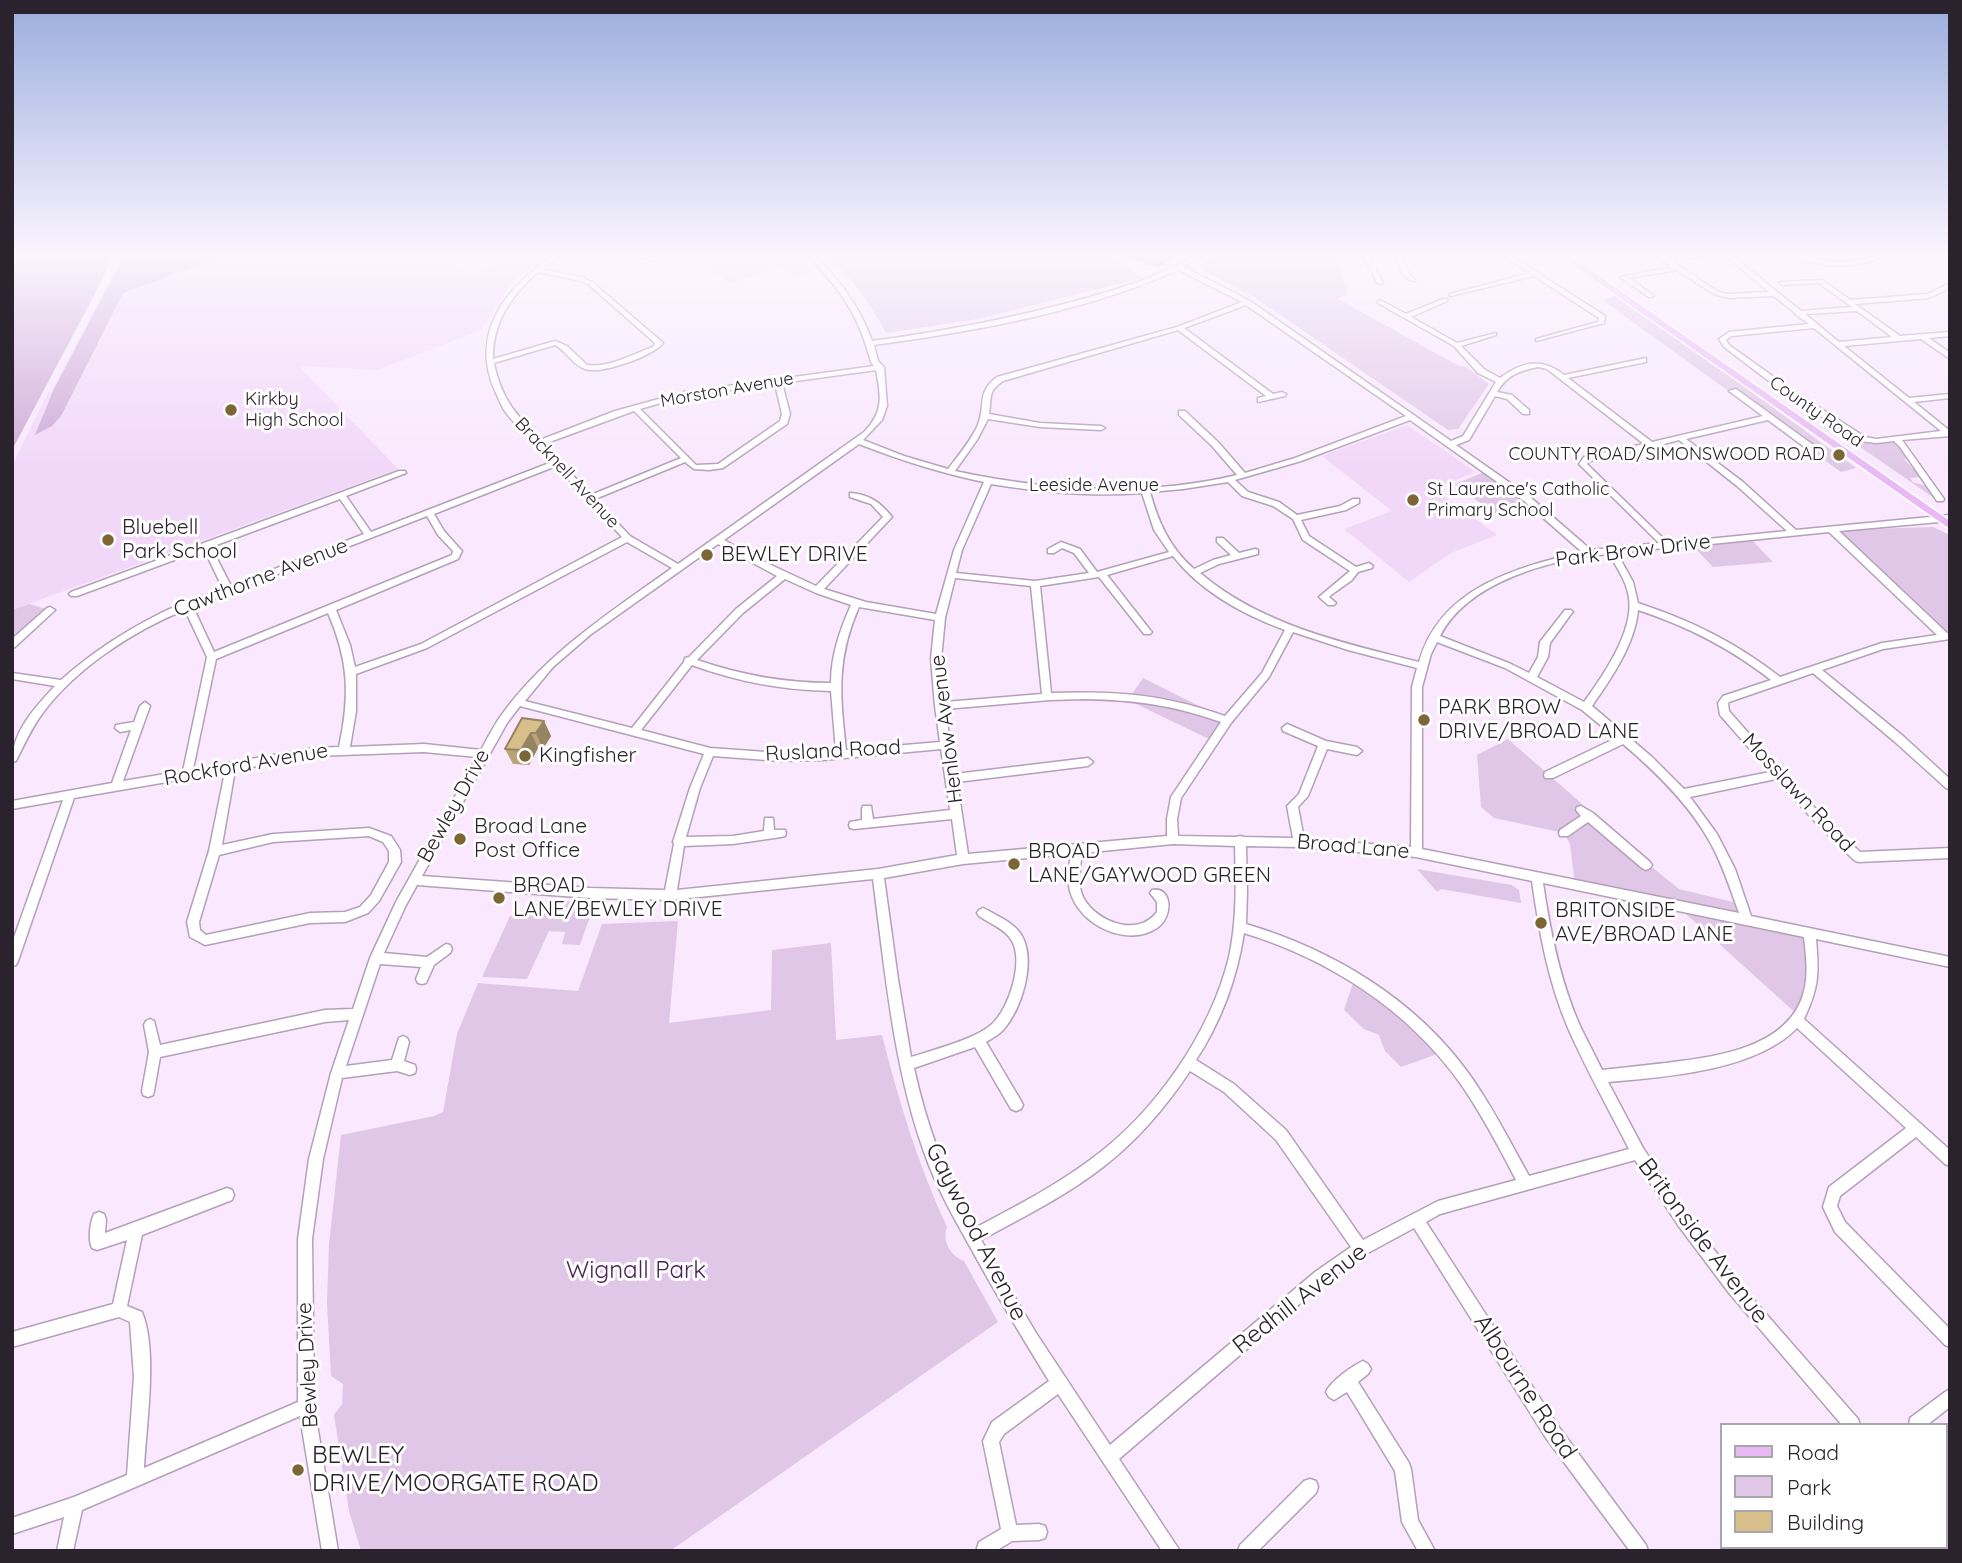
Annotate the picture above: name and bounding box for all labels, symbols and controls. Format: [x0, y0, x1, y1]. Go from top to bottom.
street label: Morston Avenue [659, 368, 795, 412]
street label: County Road [1765, 372, 1867, 452]
place label: Kirkby High School [245, 389, 344, 432]
marker: Kirkby High School [223, 402, 239, 418]
street label: Bracknell Avenue [510, 413, 624, 533]
place label: COUNTY ROAD/SIMONSWOOD ROAD [1509, 444, 1825, 466]
marker: COUNTY ROAD/SIMONSWOOD ROAD [1831, 447, 1847, 463]
street label: Leeside Avenue [1029, 475, 1159, 497]
place label: St Laurence's Catholic Primary School [1427, 479, 1609, 522]
marker: St Laurence's Catholic Primary School [1405, 492, 1421, 508]
place label: Bluebell Park School [122, 515, 237, 565]
street label: Park Brow Drive [1554, 529, 1712, 573]
marker: Bluebell Park School [100, 532, 116, 548]
street label: Cawthorne Avenue [170, 533, 352, 623]
place label: BEWLEY DRIVE [721, 542, 868, 568]
marker: BEWLEY DRIVE [699, 547, 715, 563]
street label: Henlow Avenue [925, 653, 969, 805]
place label: PARK BROW DRIVE/BROAD LANE [1438, 695, 1639, 745]
marker: PARK BROW DRIVE/BROAD LANE [1416, 712, 1432, 728]
street label: Mosslawn Road [1737, 728, 1859, 858]
street label: Rusland Road [764, 735, 902, 767]
street label: Rockford Avenue [162, 738, 330, 792]
place label: Kingfisher [539, 743, 637, 769]
street label: Bewley Drive [412, 745, 496, 867]
marker: Kingfisher [517, 748, 533, 764]
place label: Broad Lane Post Office [474, 814, 587, 864]
street label: Broad Lane [1296, 830, 1410, 864]
marker: Broad Lane Post Office [452, 831, 468, 847]
place label: BROAD LANE/GAYWOOD GREEN [1028, 839, 1271, 889]
marker: BROAD LANE/GAYWOOD GREEN [1006, 856, 1022, 872]
place label: BROAD LANE/BEWLEY DRIVE [513, 873, 723, 923]
marker: BROAD LANE/BEWLEY DRIVE [491, 890, 507, 906]
place label: BRITONSIDE AVE/BROAD LANE [1555, 898, 1733, 948]
marker: BRITONSIDE AVE/BROAD LANE [1533, 915, 1549, 931]
street label: Gaywood Avenue [919, 1138, 1033, 1326]
street label: Britonside Avenue [1631, 1153, 1775, 1329]
street label: Redhill Avenue [1227, 1238, 1373, 1360]
park label: Wignall Park [566, 1257, 706, 1285]
street label: Bewley Drive [292, 1301, 324, 1429]
street label: Albourne Road [1468, 1309, 1582, 1465]
legend [1720, 1423, 1948, 1549]
text: Road [1787, 1439, 1839, 1465]
place label: BEWLEY DRIVE/MOORGATE ROAD [312, 1442, 598, 1498]
marker: BEWLEY DRIVE/MOORGATE ROAD [290, 1462, 306, 1478]
text: Park [1787, 1474, 1831, 1500]
text: Building [1787, 1509, 1864, 1535]

